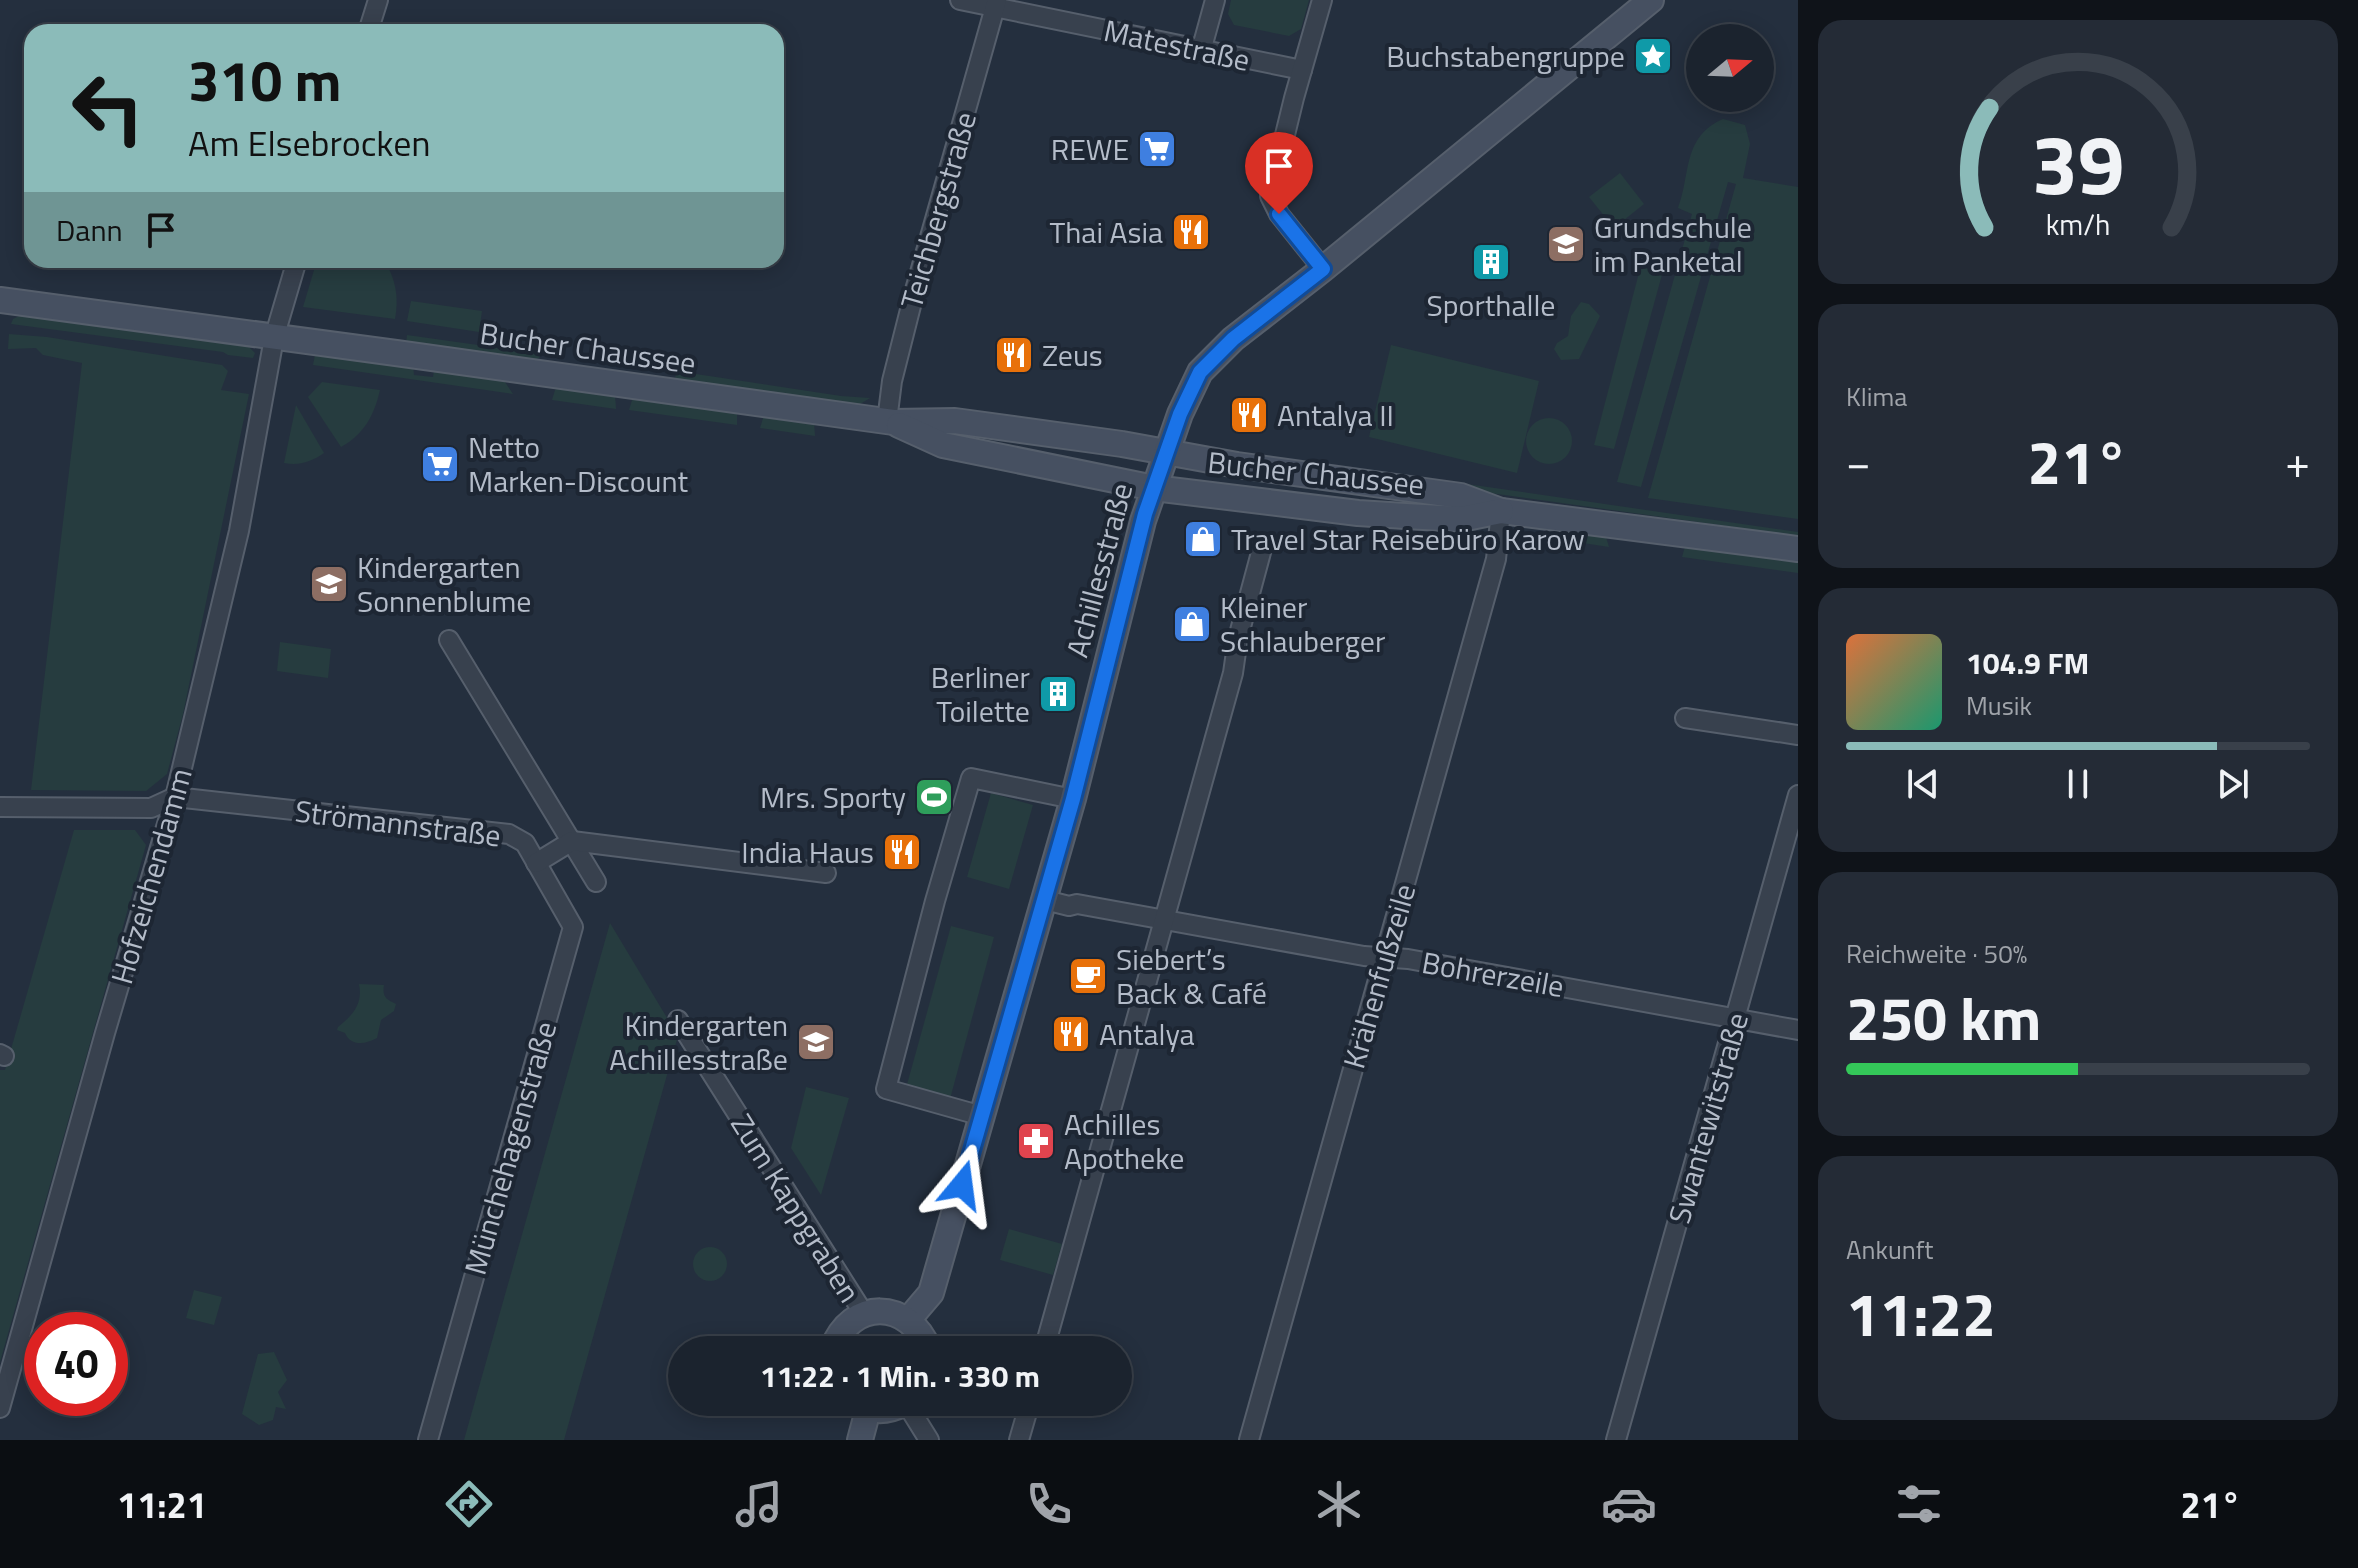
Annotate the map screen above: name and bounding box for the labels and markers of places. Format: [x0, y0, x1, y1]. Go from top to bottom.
place label: Buchstabengruppe [1386, 33, 1625, 79]
place icon: Buchstabengruppe [1632, 35, 1674, 77]
place label: REWE [1051, 126, 1129, 172]
supermarket icon: REWE [1136, 128, 1178, 170]
pin [1245, 132, 1313, 214]
place label: Grundschule im Panketal [1594, 204, 1752, 284]
place label: Thai Asia [1049, 209, 1163, 255]
restaurant icon: Thai Asia [1170, 211, 1212, 253]
school or university icon: Grundschule im Panketal [1545, 223, 1587, 265]
building icon: Sporthalle [1470, 241, 1512, 283]
place label: Sporthalle [1427, 282, 1555, 328]
place label: Zeus [1042, 332, 1103, 378]
restaurant icon: Zeus [993, 334, 1035, 376]
place label: Antalya II [1277, 392, 1394, 438]
restaurant icon: Antalya II [1228, 394, 1270, 436]
place label: Netto Marken-Discount [468, 424, 689, 504]
supermarket icon: Netto Marken-Discount [419, 443, 461, 485]
place label: Travel Star Reisebüro Karow [1231, 516, 1585, 562]
shop icon: Travel Star Reisebüro Karow [1182, 518, 1224, 560]
place label: Kindergarten Sonnenblume [357, 544, 531, 624]
school or university icon: Kindergarten Sonnenblume [308, 563, 350, 605]
place label: Kleiner Schlauberger [1220, 584, 1385, 664]
shop icon: Kleiner Schlauberger [1171, 603, 1213, 645]
place label: Berliner Toilette [931, 654, 1030, 734]
building icon: Berliner Toilette [1037, 673, 1079, 715]
place label: Mrs. Sporty [760, 774, 906, 820]
sports icon: Mrs. Sporty [913, 776, 955, 818]
place label: India Haus [741, 829, 874, 875]
restaurant icon: India Haus [881, 831, 923, 873]
place label: Siebert’s Back & Café [1116, 936, 1267, 1016]
cafe icon: Siebert’s Back & Café [1067, 955, 1109, 997]
place label: Kindergarten Achillesstraße [609, 1002, 788, 1082]
place label: Antalya [1099, 1011, 1195, 1057]
restaurant icon: Antalya [1050, 1013, 1092, 1055]
school or university icon: Kindergarten Achillesstraße [795, 1021, 837, 1063]
place label: Achilles Apotheke [1064, 1101, 1184, 1181]
pharmacy icon: Achilles Apotheke [1015, 1120, 1057, 1162]

